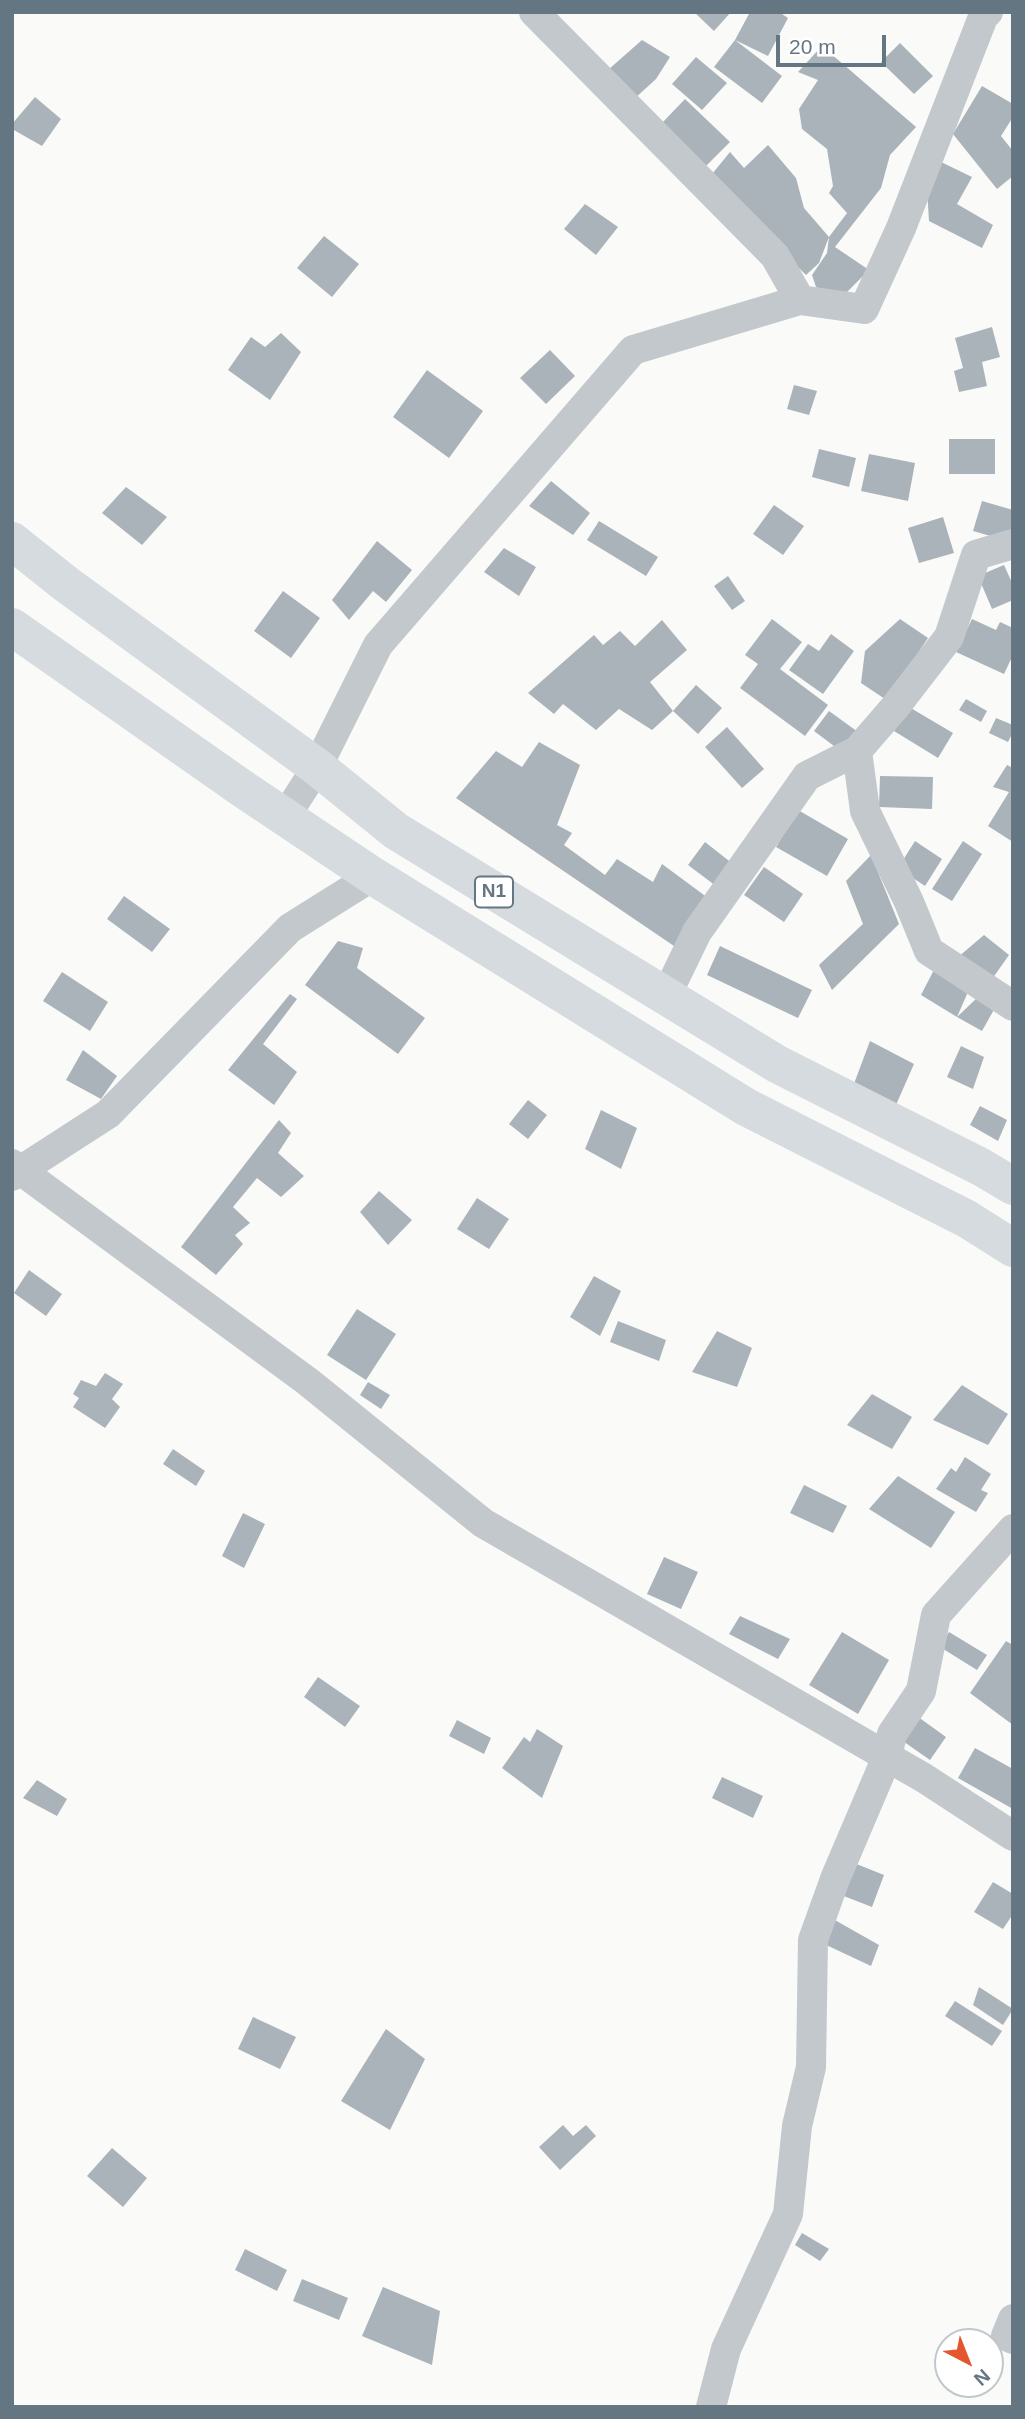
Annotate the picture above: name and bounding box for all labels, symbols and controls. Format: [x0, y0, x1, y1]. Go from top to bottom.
scale bar [780, 21, 890, 65]
text: 20 m [789, 35, 836, 58]
road number: N1 [475, 876, 513, 908]
north arrow [934, 2328, 1004, 2398]
text: N [970, 2365, 994, 2390]

